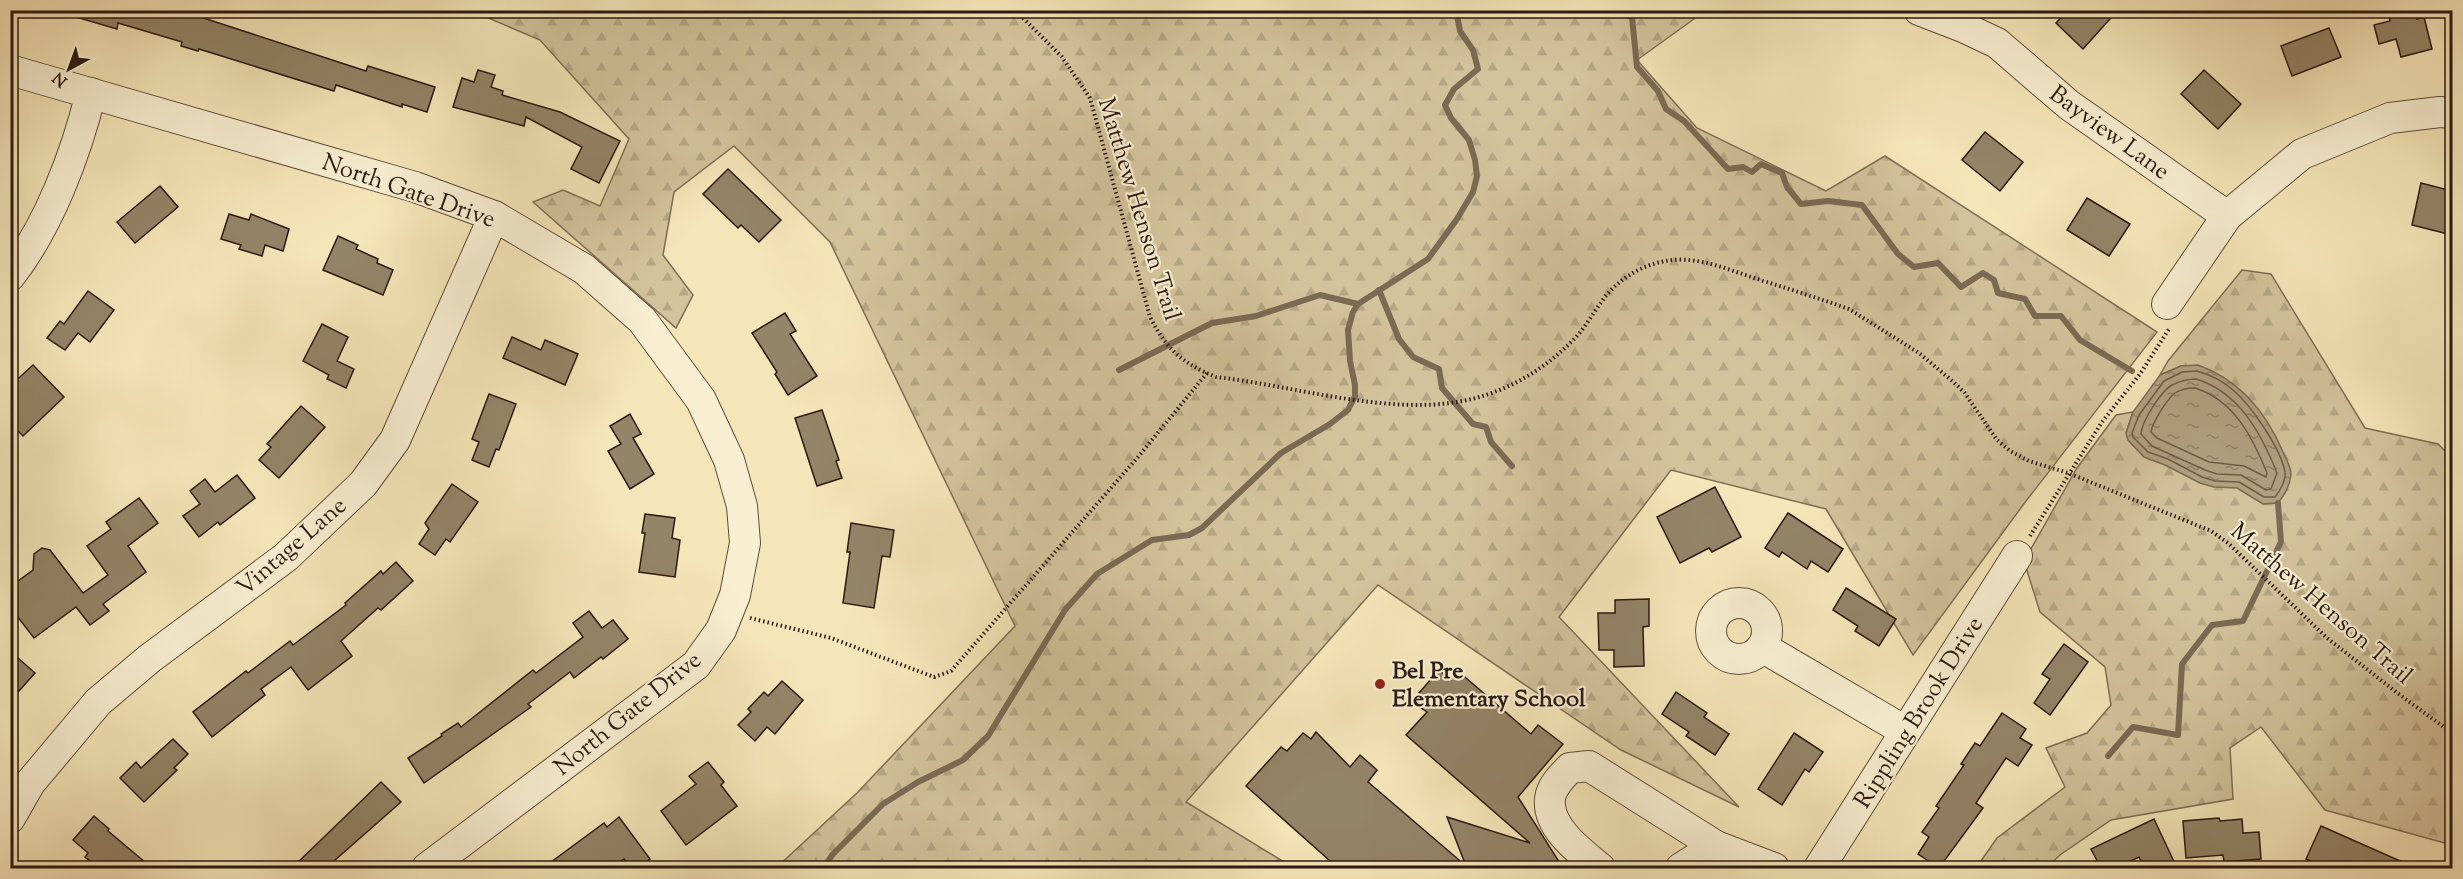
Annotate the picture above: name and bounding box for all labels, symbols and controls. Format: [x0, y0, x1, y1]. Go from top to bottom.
north arrow [39, 39, 99, 99]
text: N [48, 65, 73, 91]
street label: Bayview Lane [2042, 78, 2176, 189]
street label: Matthew Henson Trail [1088, 94, 1188, 326]
street label: North Gate Drive [317, 146, 499, 237]
street label: Vintage Lane [230, 490, 355, 605]
street label: Matthew Henson Trail [2222, 516, 2419, 694]
street label: Rippling Brook Drive [1847, 610, 1993, 816]
street label: North Gate Drive [547, 644, 709, 785]
place label: Bel Pre Elementary School [1392, 655, 1586, 717]
marker: Bel Pre Elementary School [1373, 677, 1387, 691]

